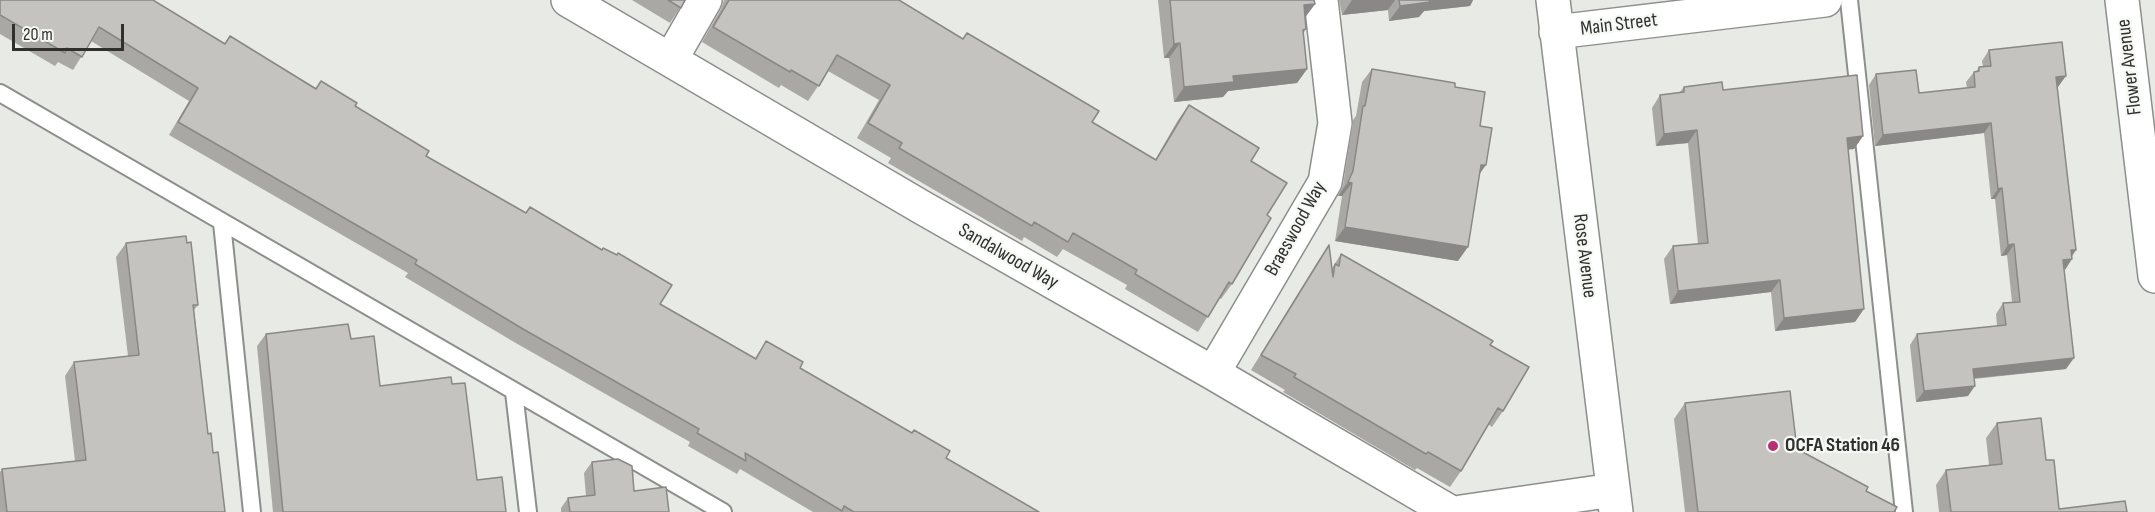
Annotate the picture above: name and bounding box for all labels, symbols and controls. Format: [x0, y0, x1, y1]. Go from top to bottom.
street label: Main Street [1579, 8, 1659, 42]
scale bar [15, 12, 128, 50]
street label: Flower Avenue [2112, 18, 2148, 116]
text: 20 m [23, 24, 53, 45]
street label: Braeswood Way [1260, 178, 1332, 280]
street label: Rose Avenue [1567, 213, 1601, 299]
street label: Sandalwood Way [954, 219, 1062, 295]
place label: OCFA Station 46 [1785, 434, 1900, 458]
marker: OCFA Station 46 [1766, 439, 1780, 453]

